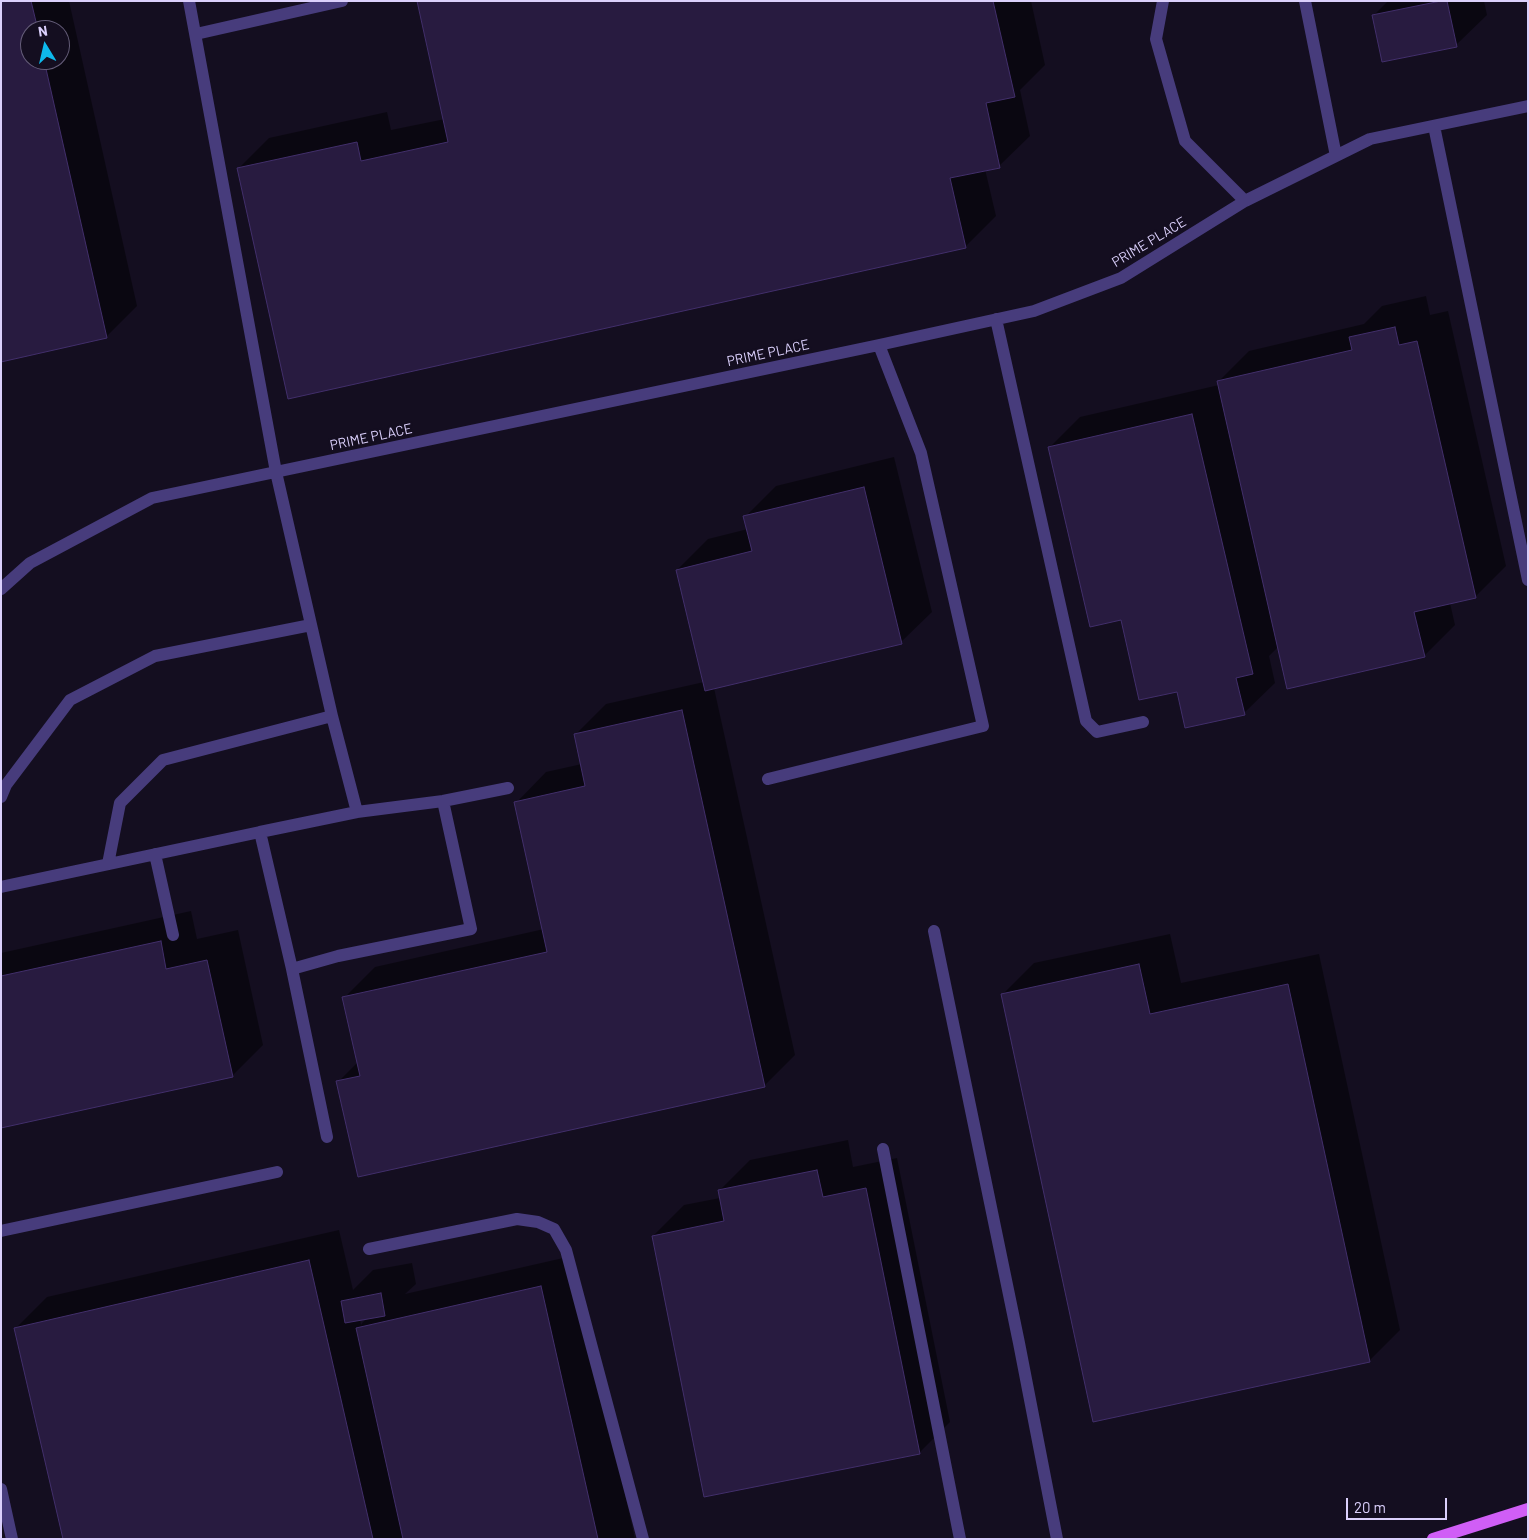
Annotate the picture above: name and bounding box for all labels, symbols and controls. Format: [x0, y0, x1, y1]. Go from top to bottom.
north arrow [20, 20, 70, 70]
text: N [37, 22, 49, 40]
street label: PRIME PLACE [1109, 213, 1189, 271]
street label: PRIME PLACE [725, 336, 811, 370]
street label: PRIME PLACE [328, 420, 414, 454]
scale bar [1349, 1488, 1450, 1520]
text: 20 m [1354, 1498, 1386, 1516]

